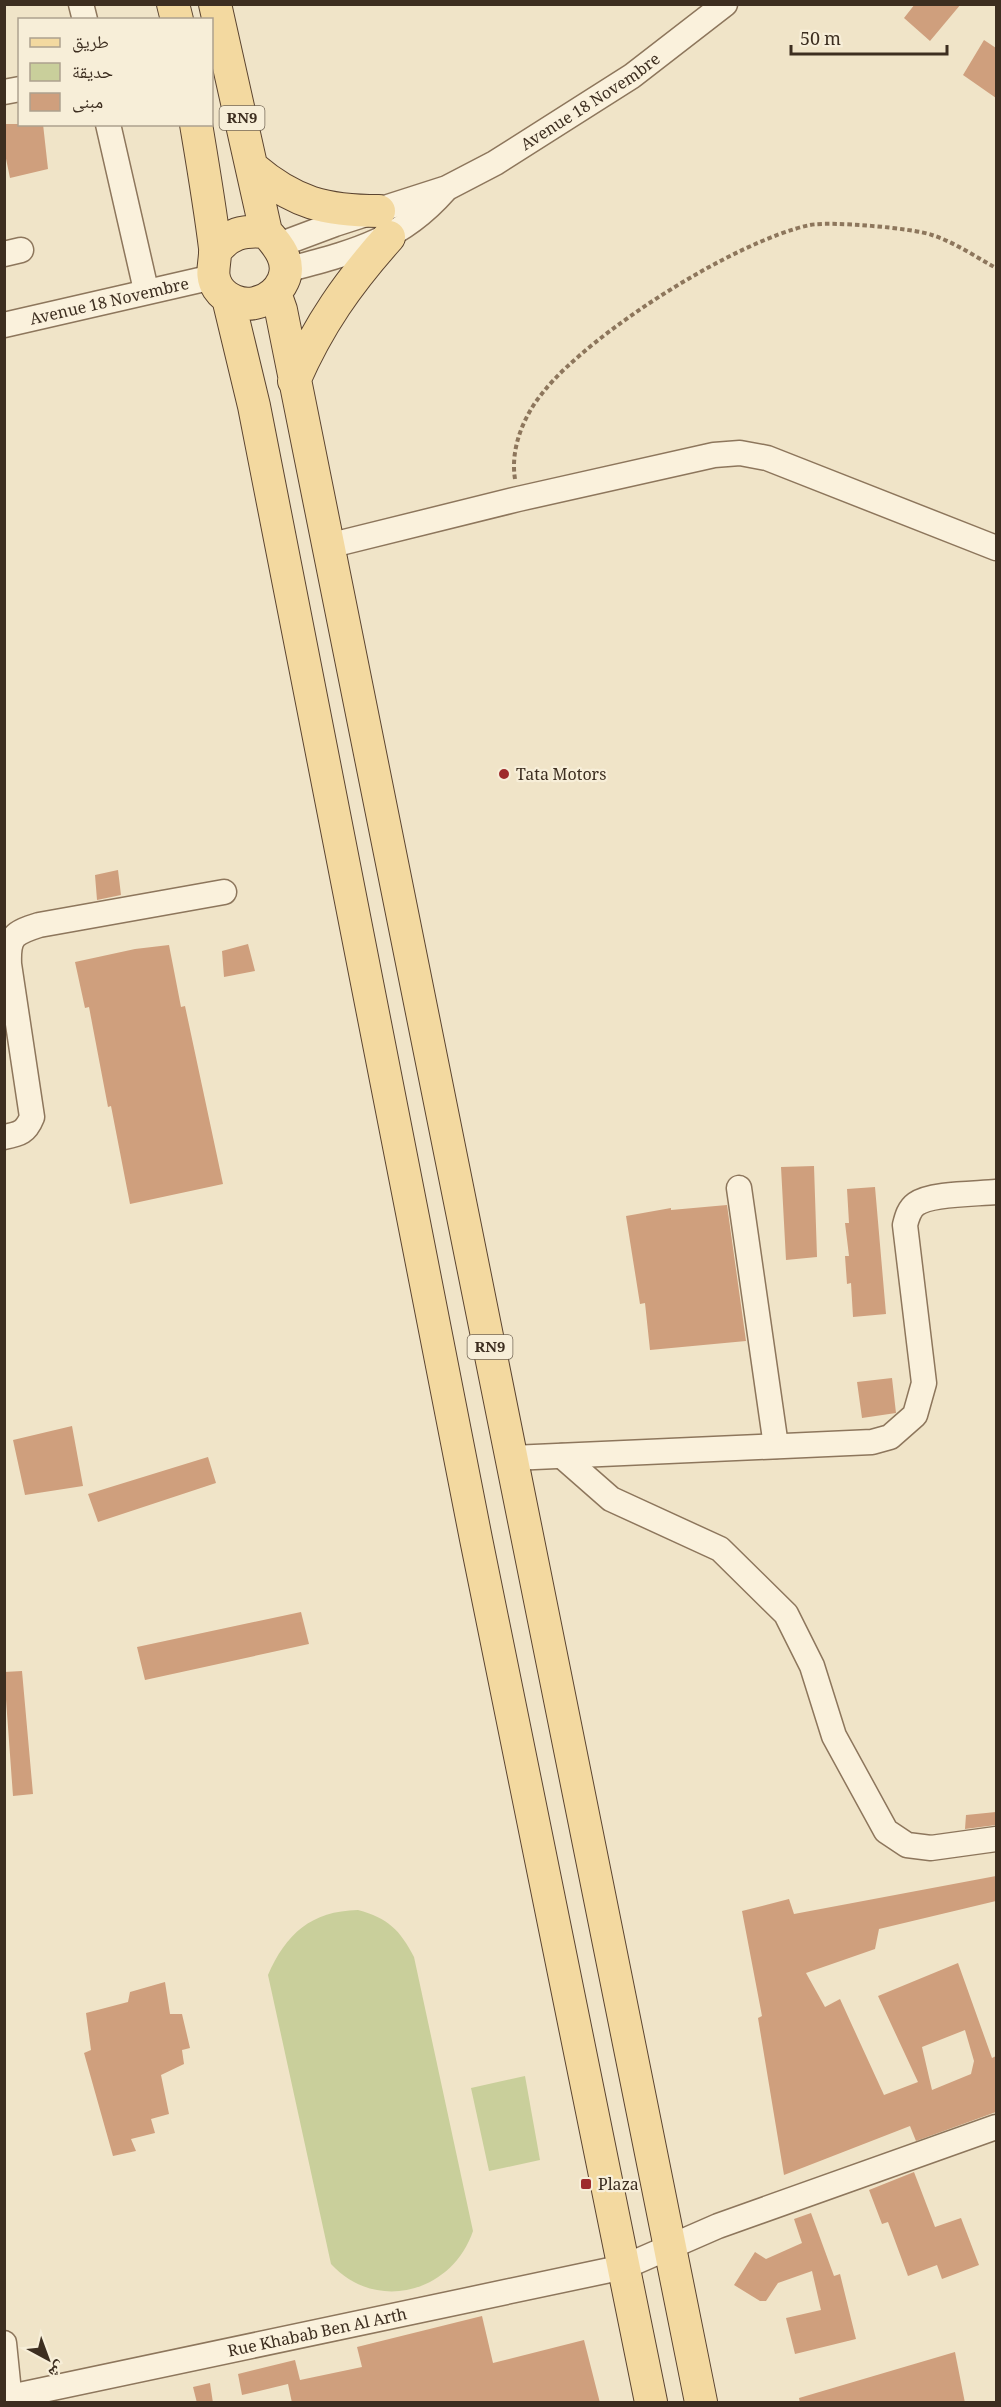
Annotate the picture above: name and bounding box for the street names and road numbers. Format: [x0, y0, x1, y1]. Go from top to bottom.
street label: Avenue 18 Novembre [516, 47, 667, 159]
road number: RN9 [220, 106, 264, 130]
street label: Avenue 18 Novembre [28, 272, 192, 335]
road number: RN9 [468, 1335, 512, 1359]
street label: Rue Khabab Ben Al Arth [226, 2302, 410, 2367]

